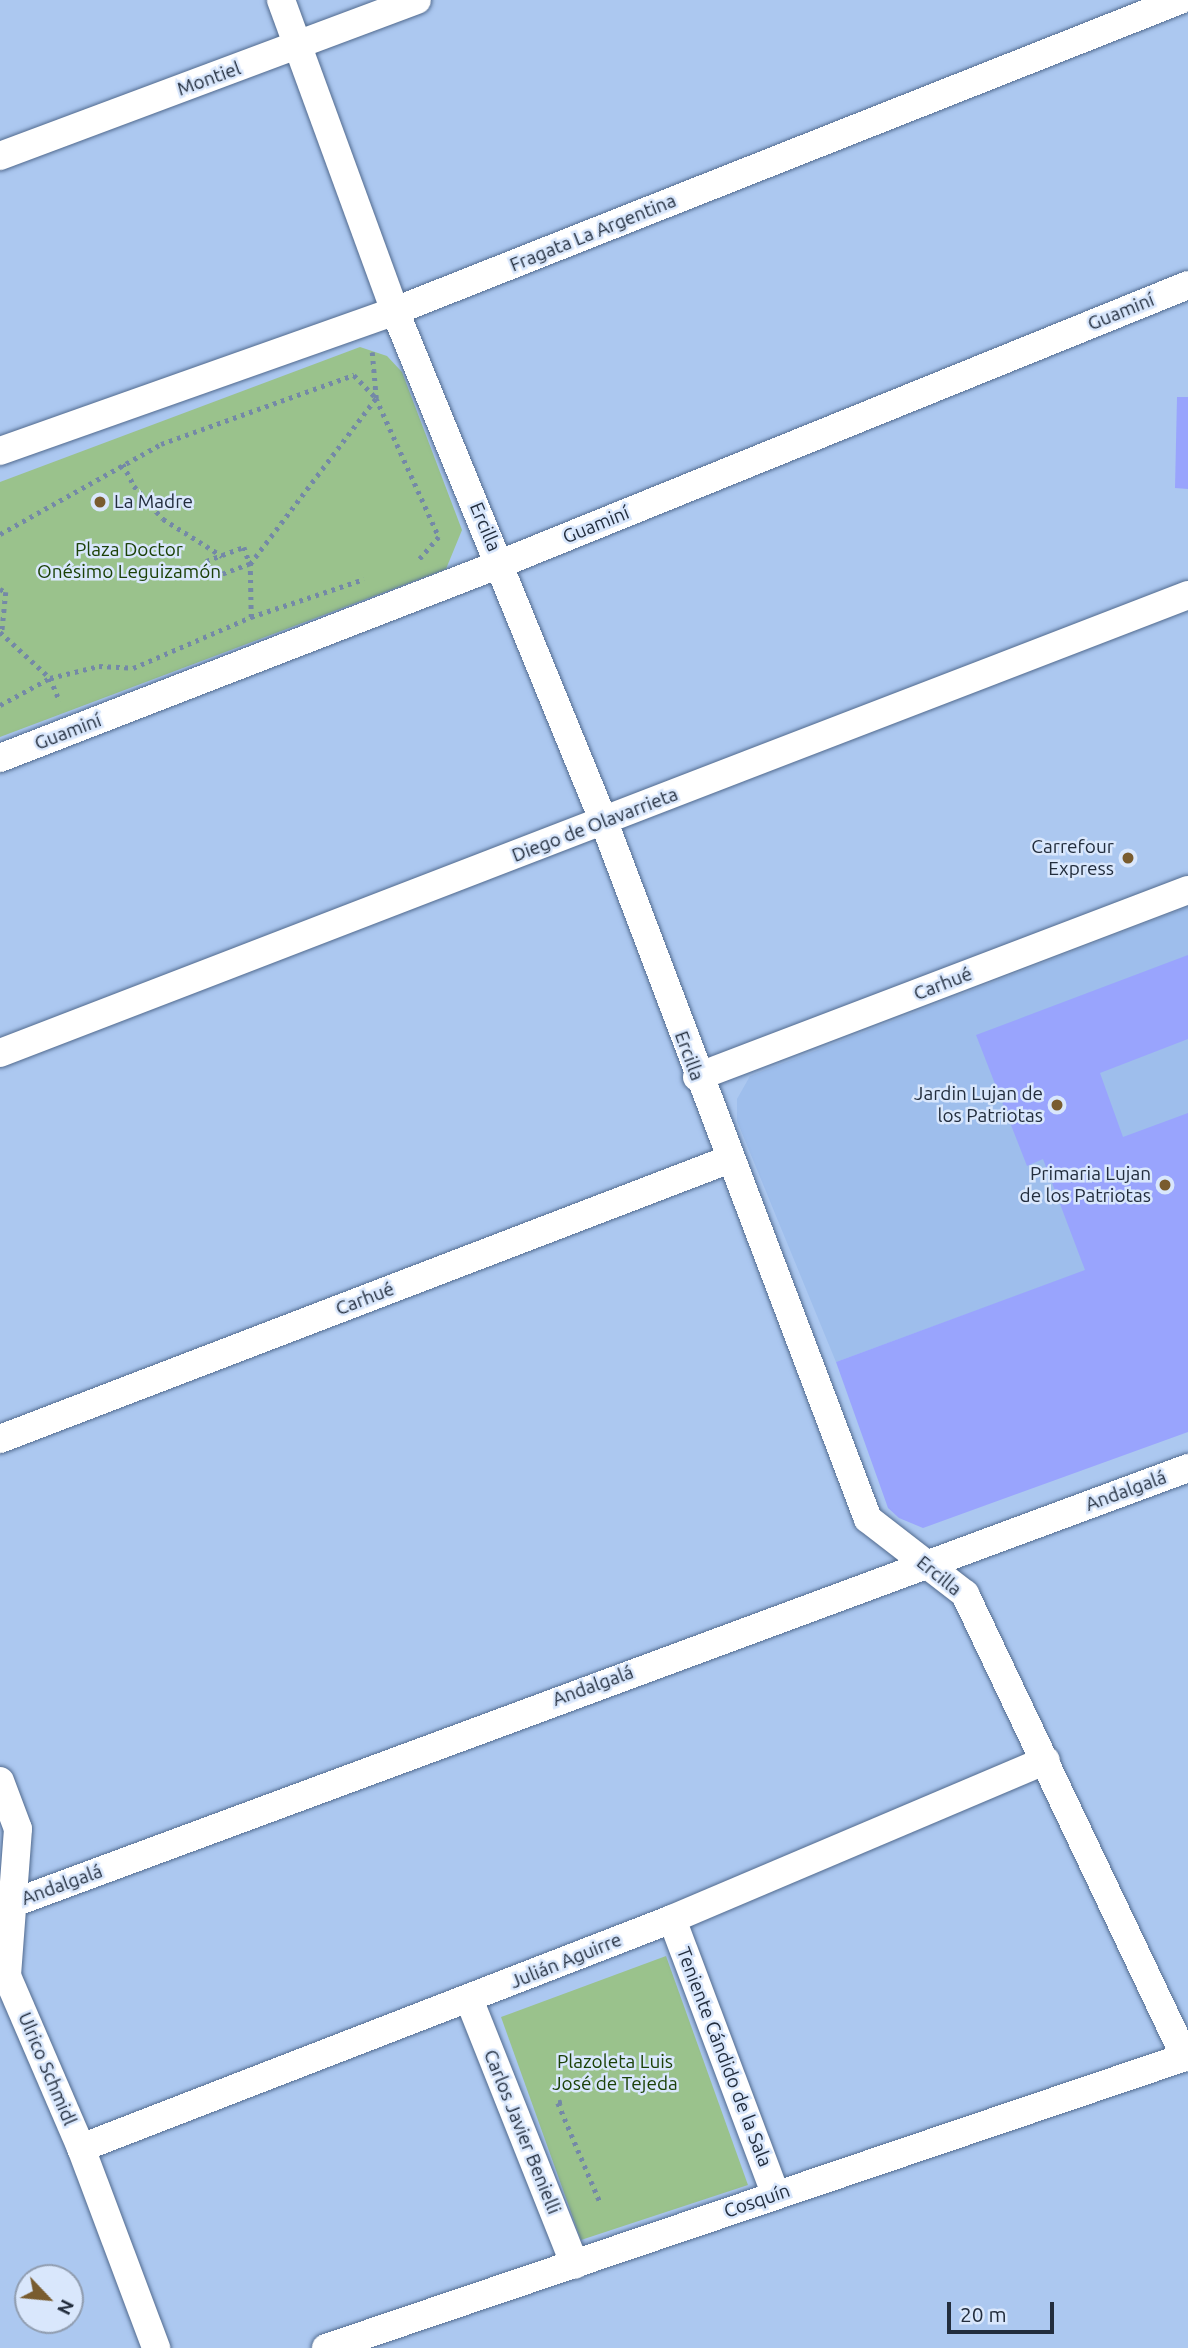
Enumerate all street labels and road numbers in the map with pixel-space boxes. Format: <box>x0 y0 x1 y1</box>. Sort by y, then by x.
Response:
street label: Montiel <box>174 57 244 101</box>
street label: Fragata La Argentina <box>507 189 679 277</box>
street label: Guaminí <box>1084 288 1158 336</box>
street label: Ercilla <box>465 499 505 555</box>
street label: Guaminí <box>559 501 633 549</box>
street label: Guaminí <box>31 709 105 755</box>
street label: Diego de Olavarrieta <box>509 783 681 867</box>
street label: Carhué <box>911 962 975 1006</box>
street label: Ercilla <box>670 1028 708 1084</box>
street label: Carhué <box>333 1277 397 1321</box>
street label: Andalgalá <box>1082 1466 1170 1516</box>
street label: Ercilla <box>912 1551 966 1601</box>
street label: Andalgalá <box>549 1661 637 1711</box>
street label: Andalgalá <box>18 1860 106 1910</box>
street label: Julián Aguirre <box>507 1928 625 1994</box>
street label: Teniente Cándido de la Sala <box>672 1944 776 2170</box>
street label: Ulrico Schmidl <box>13 2009 81 2129</box>
street label: Carlos Javier Benielli <box>479 2046 565 2218</box>
street label: Cosquín <box>721 2179 793 2223</box>

